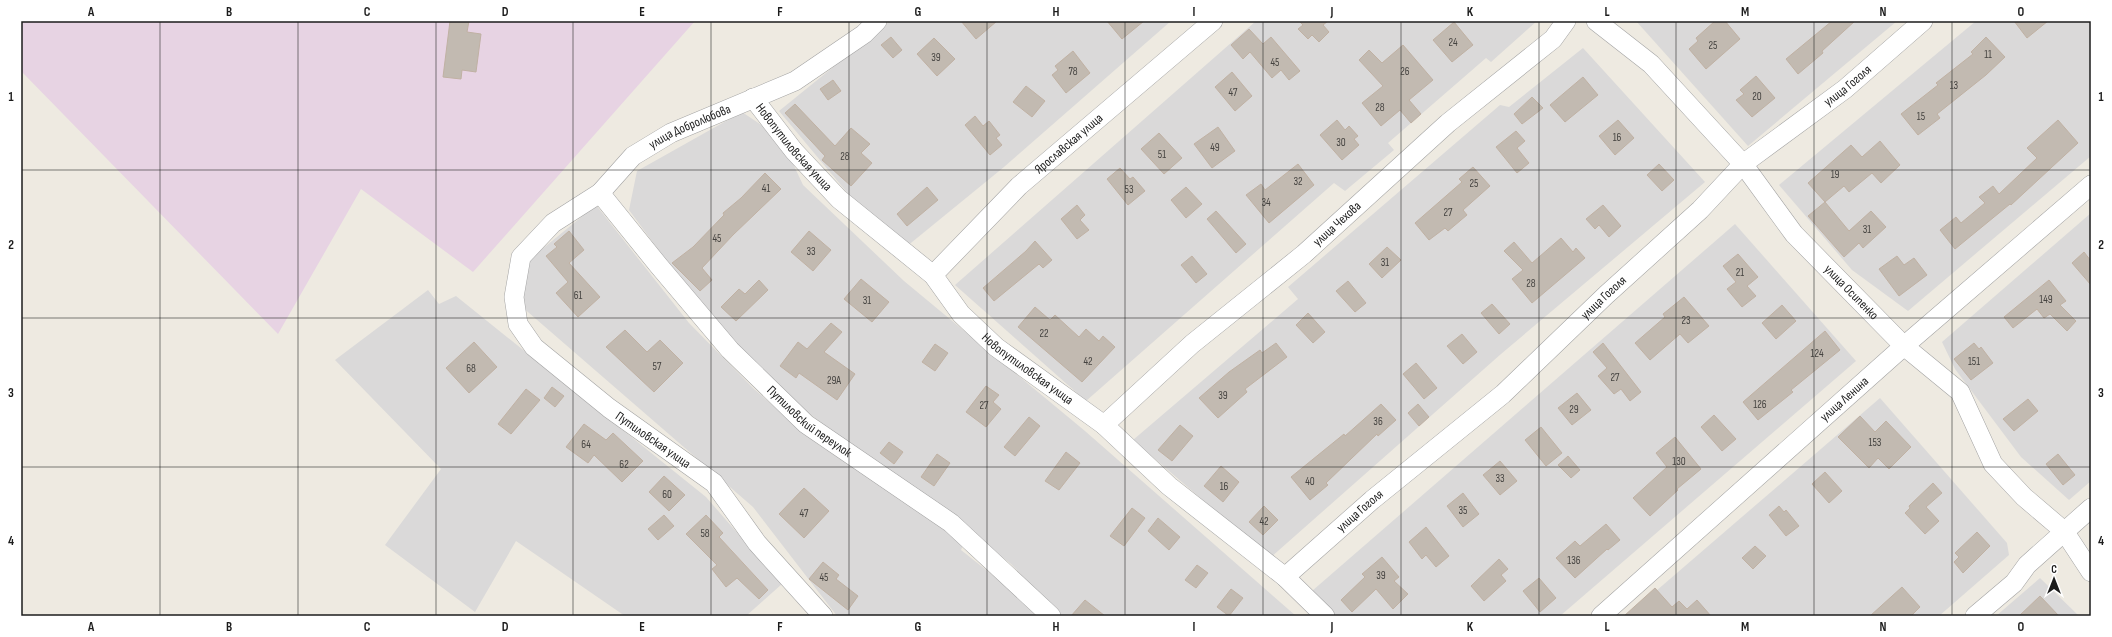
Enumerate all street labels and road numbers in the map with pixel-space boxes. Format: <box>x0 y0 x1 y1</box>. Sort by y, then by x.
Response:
street label: улица Гоголя <box>1821 62 1875 110</box>
street label: Новопутиловская улица <box>752 100 836 195</box>
street label: улица Добролюбова <box>646 101 733 153</box>
street label: Ярославская улица <box>1031 110 1106 177</box>
street label: улица Чехова <box>1310 198 1364 250</box>
street label: улица Осипенко <box>1821 261 1882 323</box>
street label: улица Гоголя <box>1577 272 1630 323</box>
street label: Новопутиловская улица <box>978 330 1076 408</box>
street label: улица Ленина <box>1817 373 1872 425</box>
street label: Путиловский переулок <box>763 382 855 461</box>
street label: Путиловская улица <box>612 408 694 472</box>
street label: улица Гоголя <box>1333 486 1386 535</box>

